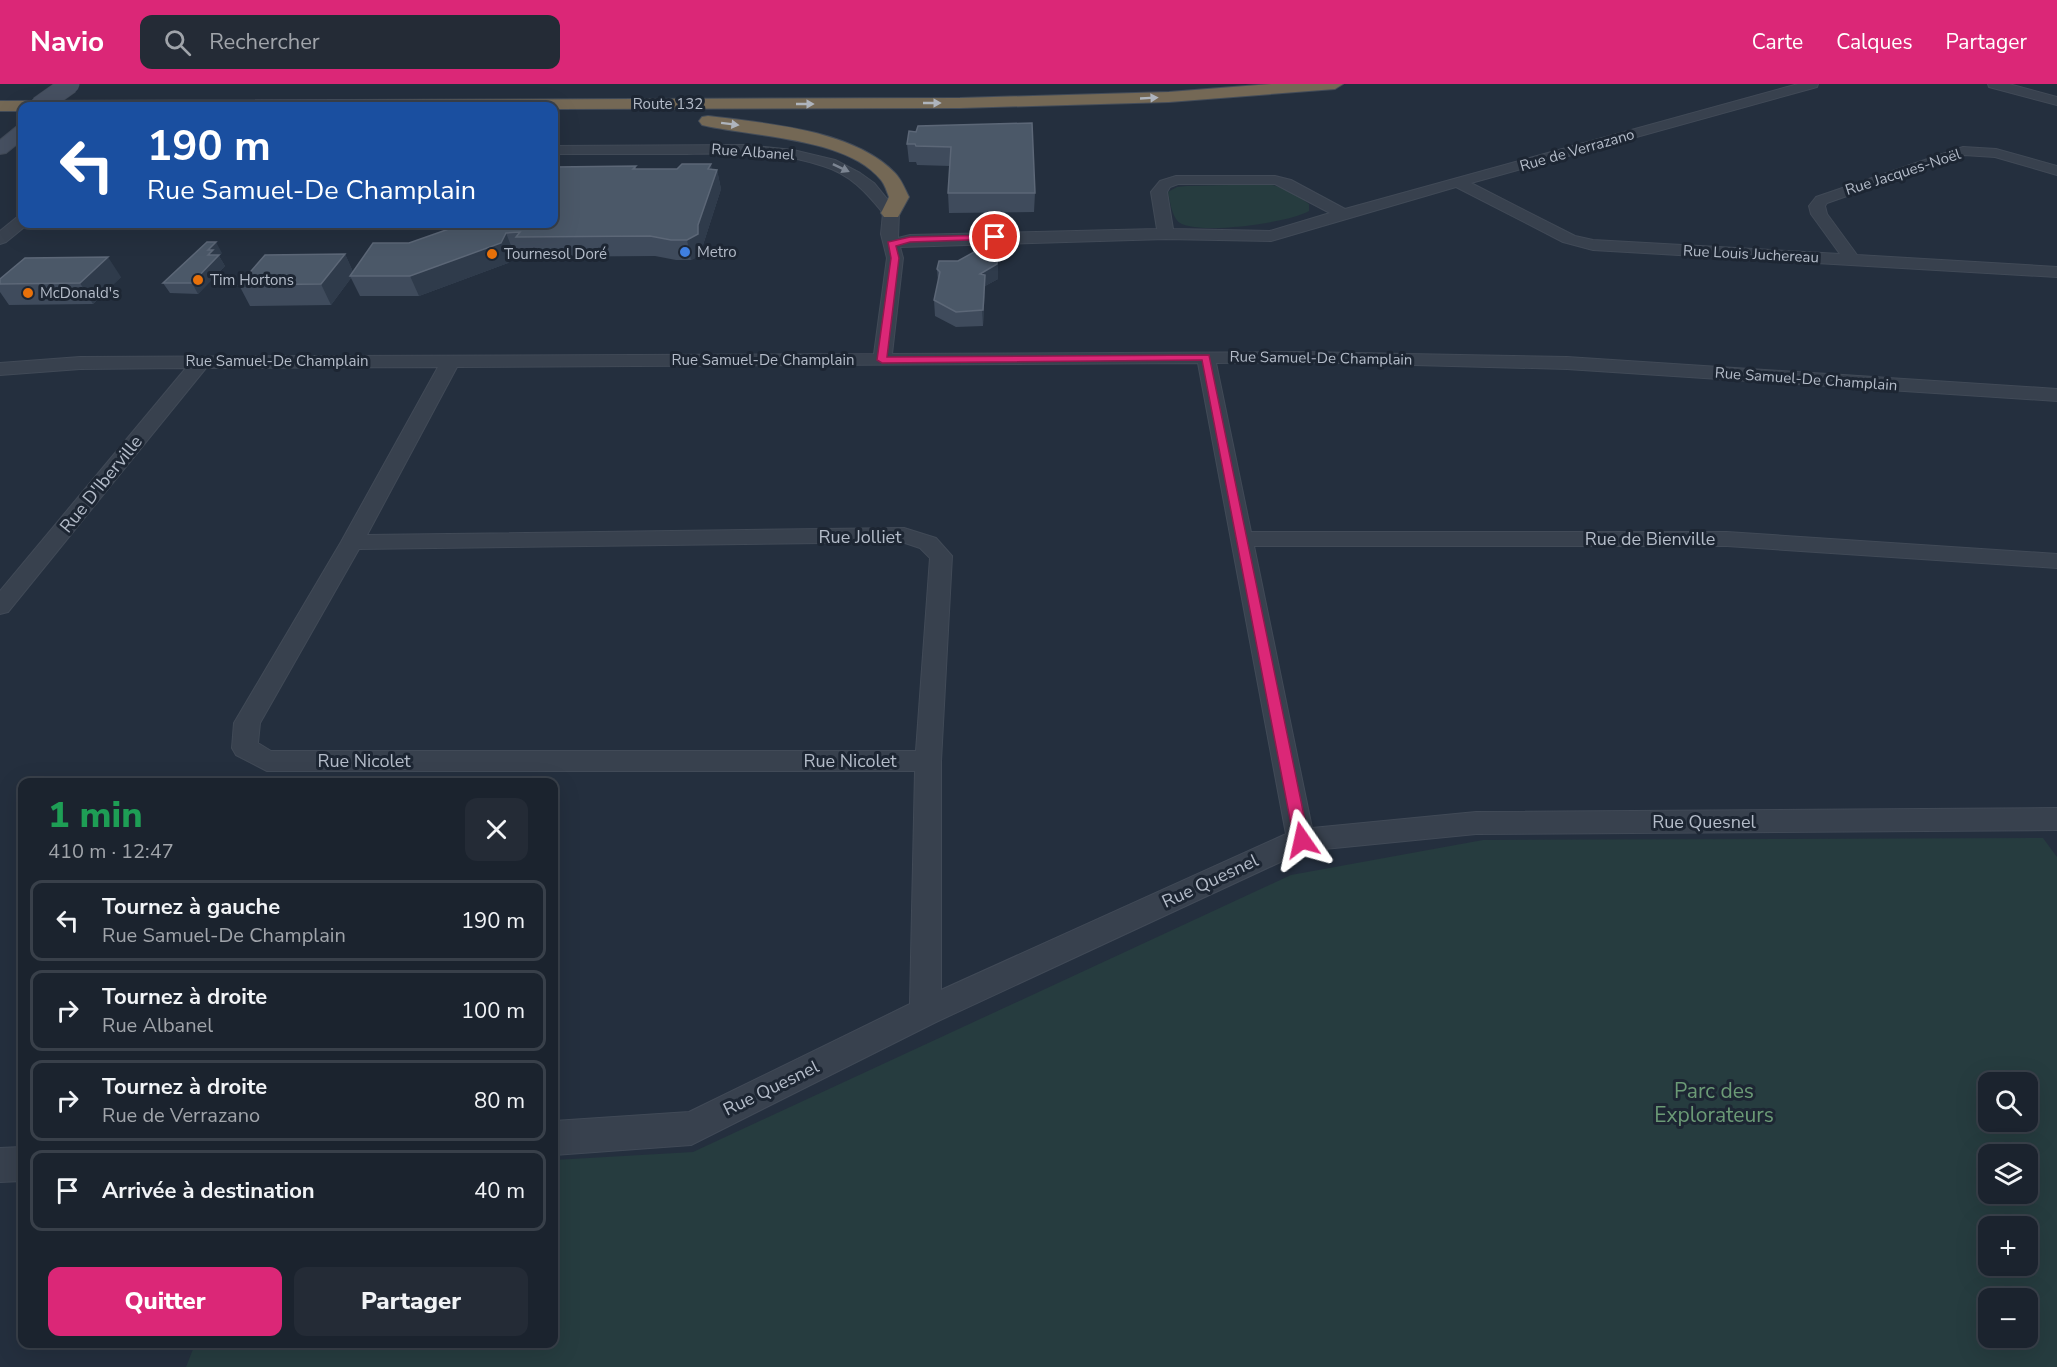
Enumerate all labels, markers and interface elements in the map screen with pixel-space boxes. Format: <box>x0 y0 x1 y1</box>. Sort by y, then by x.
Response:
search box <box>140 15 560 69</box>
text: Navio <box>30 23 104 61</box>
icon: search <box>161 26 194 59</box>
text: Rechercher <box>209 27 320 57</box>
text: Carte <box>1752 28 1803 56</box>
text: Calques <box>1836 28 1913 56</box>
text: Partager <box>1946 28 2027 56</box>
street label: Route 132 <box>633 94 703 114</box>
one-way arrow <box>1139 94 1158 103</box>
one-way arrow <box>922 98 941 108</box>
one-way arrow <box>796 99 815 109</box>
text: 190 m <box>147 118 271 175</box>
one-way arrow <box>721 119 740 129</box>
street label: Rue de Verrazano <box>1517 124 1637 176</box>
icon: left <box>48 126 126 204</box>
street label: Rue Albanel <box>711 139 796 165</box>
street label: Rue Jacques-Noël <box>1843 144 1964 200</box>
one-way arrow <box>833 164 850 173</box>
text: Rue Samuel-De Champlain <box>147 172 476 209</box>
pin <box>969 211 1020 262</box>
icon: arrive <box>978 220 1011 253</box>
street label: Rue Louis Juchereau <box>1683 240 1819 268</box>
place label: Metro <box>697 242 737 262</box>
place label: Tournesol Doré <box>504 244 607 264</box>
marker: Metro <box>678 245 692 259</box>
marker: Tournesol Doré <box>485 247 499 261</box>
place label: Tim Hortons <box>210 270 294 290</box>
marker: Tim Hortons <box>191 273 205 287</box>
place label: McDonald's <box>40 283 119 303</box>
marker: McDonald's <box>21 286 35 300</box>
street label: Rue Samuel-De Champlain <box>1229 346 1413 370</box>
street label: Rue Samuel-De Champlain <box>672 350 854 370</box>
street label: Rue Samuel-De Champlain <box>186 351 368 371</box>
street label: Rue Samuel-De Champlain <box>1714 363 1898 395</box>
street label: Rue D'Iberville <box>54 430 148 538</box>
street label: Rue Jolliet <box>819 525 902 549</box>
street label: Rue de Bienville <box>1585 527 1715 551</box>
street label: Rue Nicolet <box>317 749 411 773</box>
street label: Rue Nicolet <box>803 749 897 773</box>
text: 1 min <box>48 791 143 840</box>
button: close <box>465 798 528 861</box>
position arrow <box>1270 808 1334 872</box>
street label: Rue Quesnel <box>1652 810 1756 834</box>
text: 410 m · 12:47 <box>48 838 174 865</box>
street label: Rue Quesnel <box>1158 848 1263 914</box>
text: Tournez à gauche <box>102 892 280 922</box>
icon: left <box>51 904 84 937</box>
text: 190 m <box>461 906 525 936</box>
text: Rue Samuel-De Champlain <box>102 922 346 949</box>
text: Tournez à droite <box>102 982 267 1012</box>
icon: right <box>51 994 84 1027</box>
text: 100 m <box>461 996 525 1026</box>
text: Rue Albanel <box>102 1012 213 1039</box>
street label: Rue Quesnel <box>719 1054 823 1121</box>
text: Tournez à droite <box>102 1072 267 1102</box>
map controls <box>1978 1072 2038 1348</box>
button: search <box>1978 1072 2038 1132</box>
park label: Parc des Explorateurs <box>1654 1077 1774 1129</box>
icon: right <box>51 1084 84 1117</box>
text: 80 m <box>474 1086 525 1116</box>
text: Rue de Verrazano <box>102 1102 260 1129</box>
button: layers <box>1978 1144 2038 1204</box>
icon: arrive <box>51 1174 84 1207</box>
text: Arrivée à destination <box>102 1176 315 1206</box>
text: 40 m <box>474 1176 525 1206</box>
button: + <box>1978 1216 2038 1276</box>
button: Quitter <box>48 1267 282 1336</box>
button: Partager <box>294 1267 528 1336</box>
button: − <box>1978 1288 2038 1348</box>

